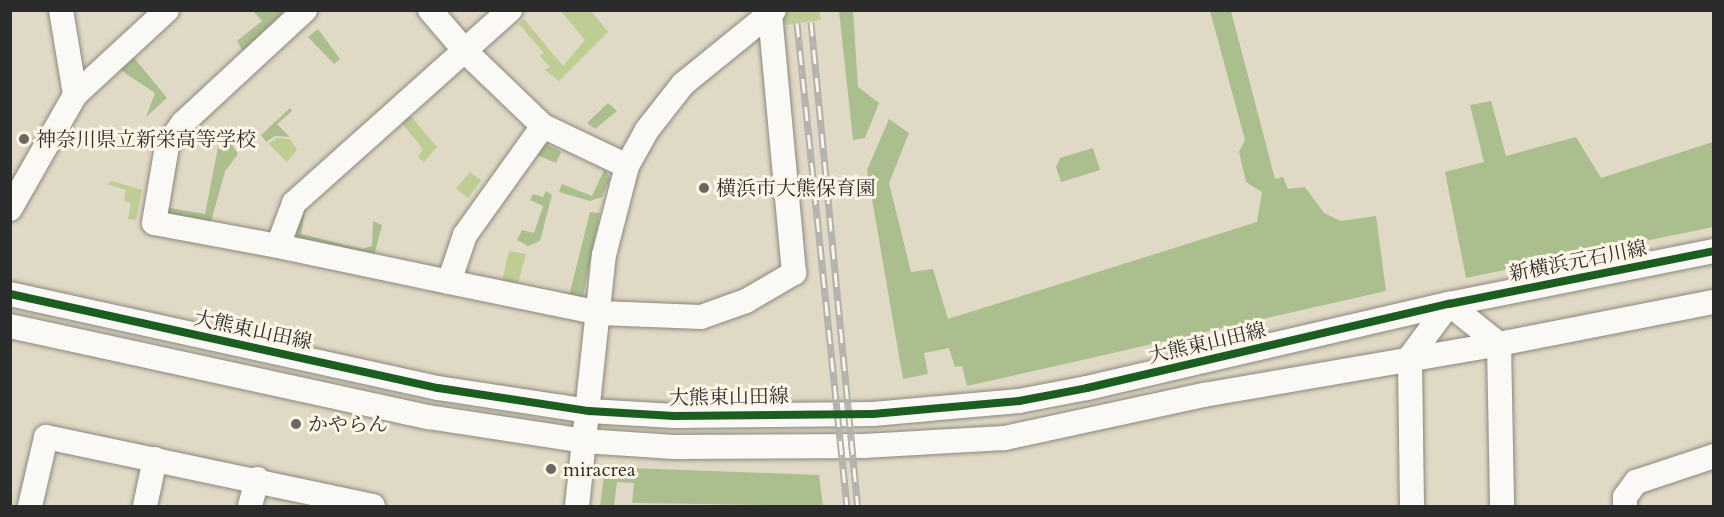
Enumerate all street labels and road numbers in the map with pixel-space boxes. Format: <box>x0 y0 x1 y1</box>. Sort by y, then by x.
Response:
street label: 新横浜元石川線 <box>1507 236 1649 286</box>
street label: 大熊東山田線 <box>192 306 314 354</box>
street label: 大熊東山田線 <box>1146 318 1268 368</box>
street label: 大熊東山田線 <box>669 384 789 410</box>

